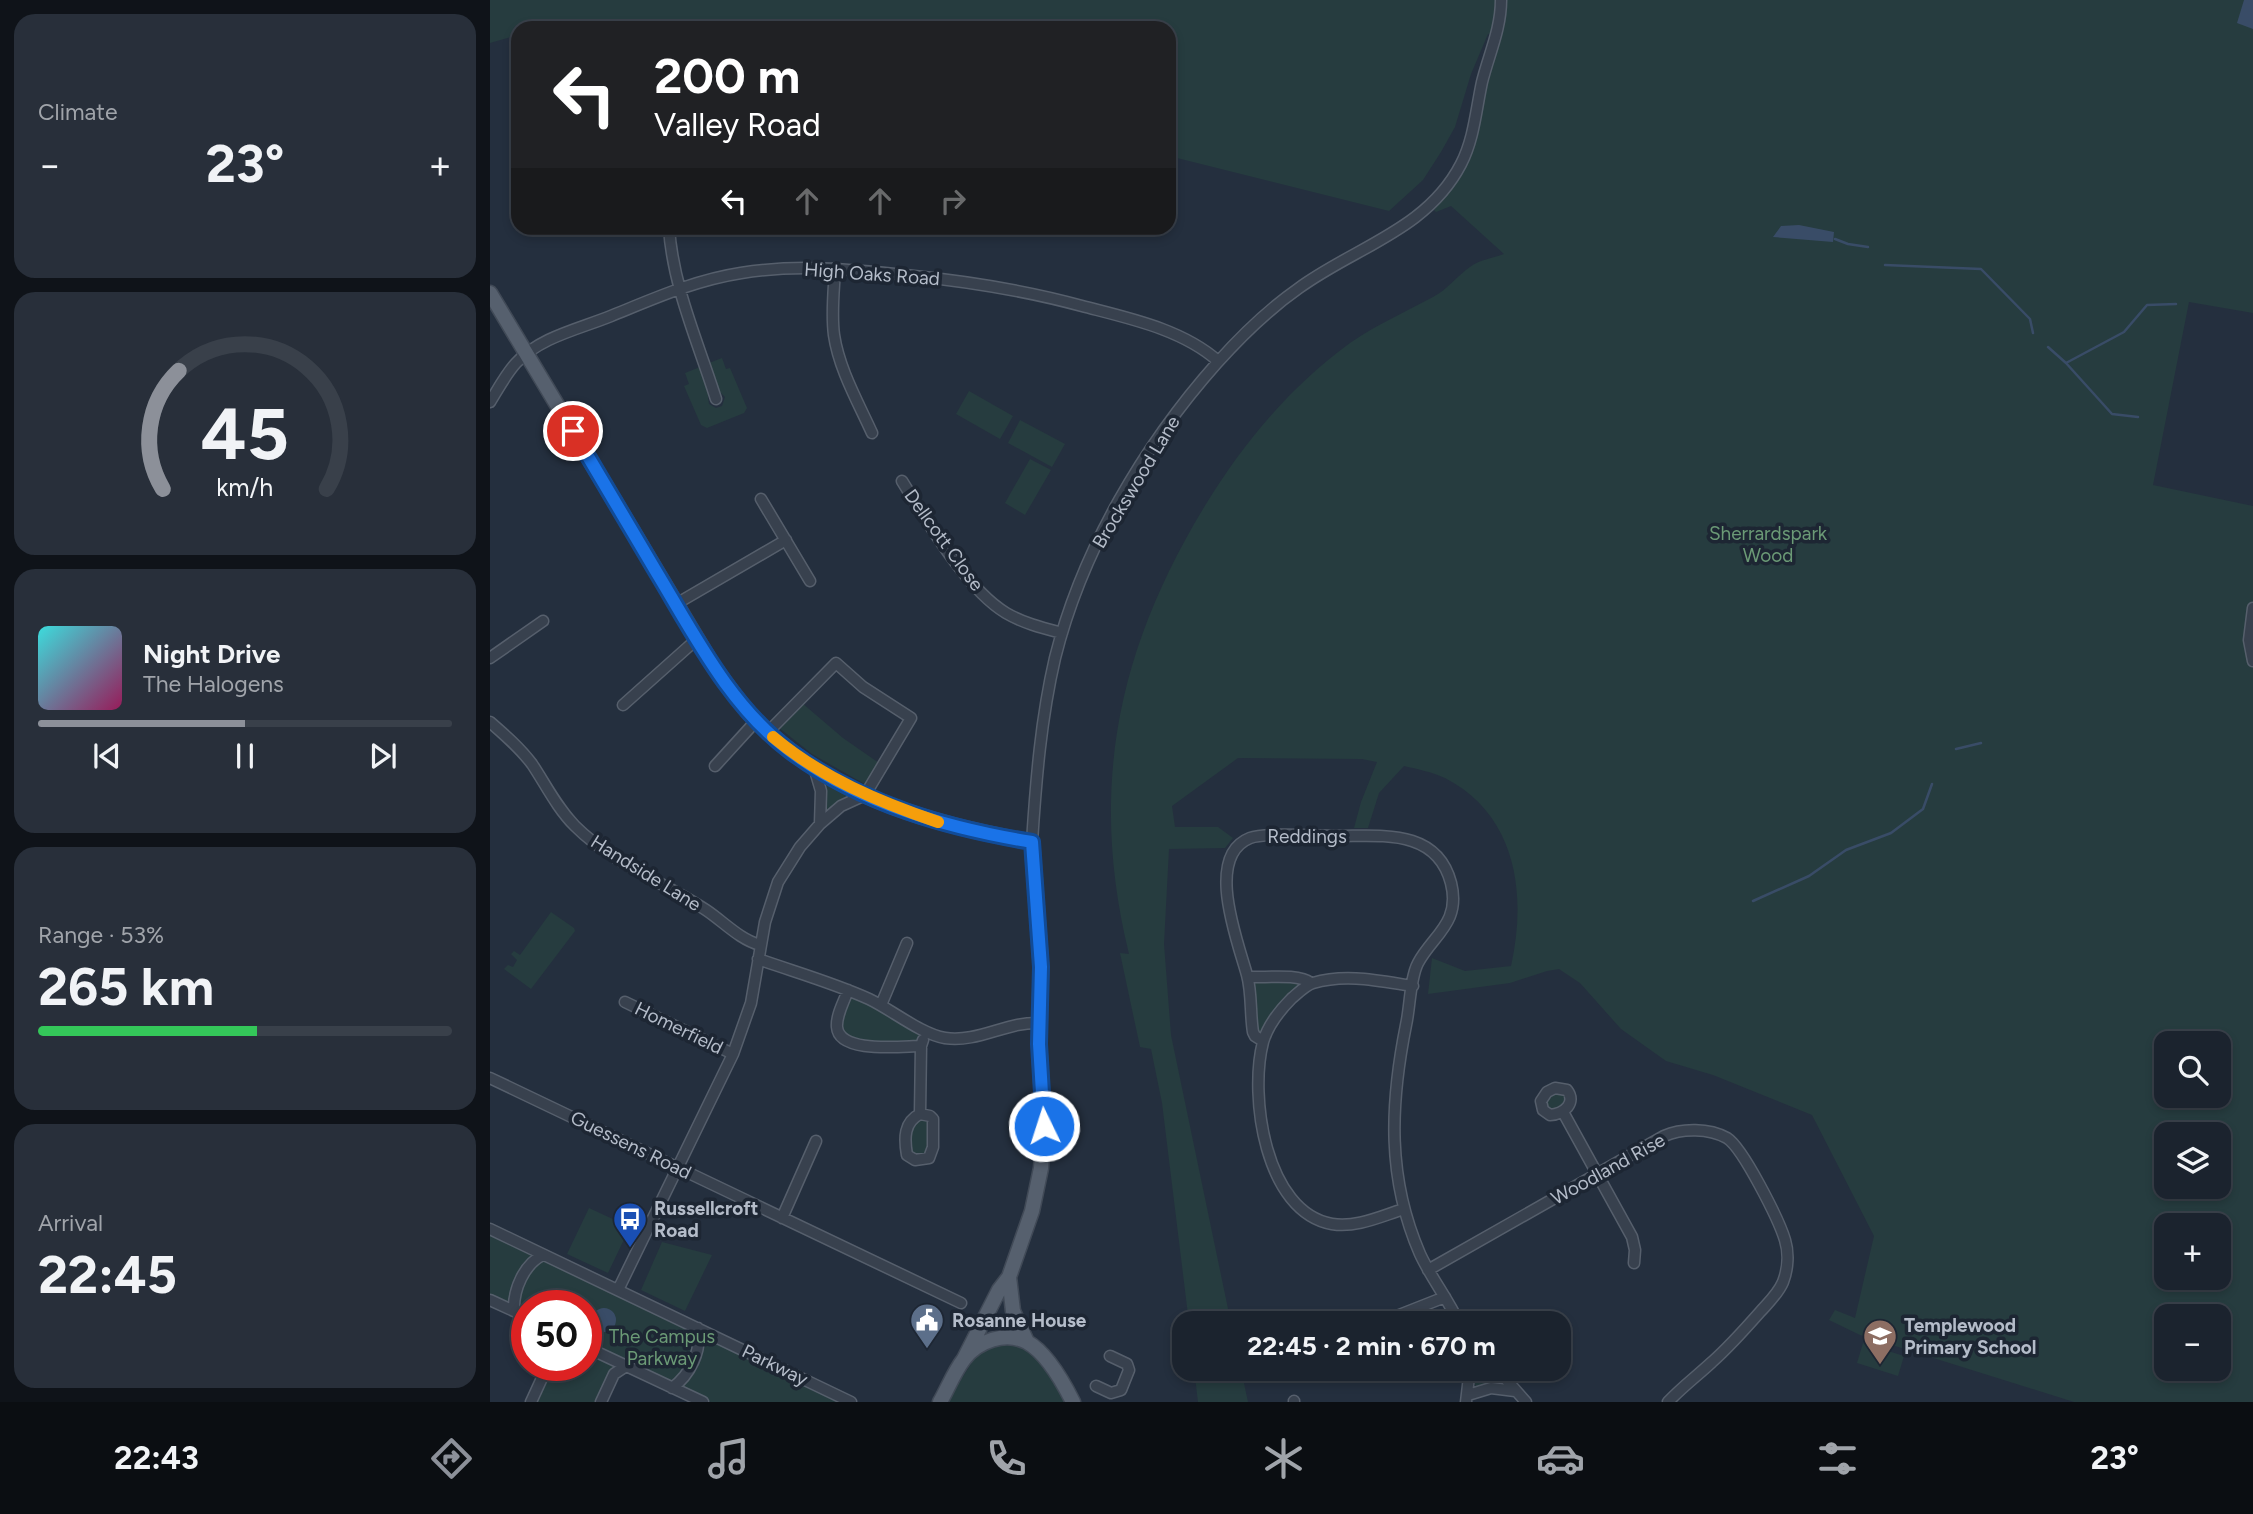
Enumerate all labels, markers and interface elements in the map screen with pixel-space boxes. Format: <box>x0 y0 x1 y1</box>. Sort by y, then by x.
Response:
text: 200 m <box>654 46 800 105</box>
icon: left <box>539 49 630 140</box>
text: Climate <box>38 98 117 126</box>
text: Valley Road <box>654 106 821 144</box>
text: 23° <box>206 133 284 195</box>
text: − <box>38 142 62 188</box>
text: + <box>428 142 452 188</box>
icon: left <box>715 182 753 220</box>
icon: ahead <box>788 182 826 220</box>
icon: ahead <box>861 182 899 220</box>
icon: right <box>934 182 972 220</box>
street label: High Oaks Road <box>803 258 941 290</box>
text: 45 <box>201 391 289 478</box>
pin <box>543 401 603 461</box>
icon: arrive <box>554 412 592 450</box>
street label: Brockswood Lane <box>1087 412 1185 552</box>
text: km/h <box>216 472 274 502</box>
street label: Dellcott Close <box>899 485 989 595</box>
park label: Sherrardspark Wood <box>1709 522 1828 567</box>
text: Night Drive <box>143 638 280 670</box>
text: The Halogens <box>143 670 284 698</box>
icon: previous <box>88 737 126 775</box>
icon: pause <box>226 737 264 775</box>
icon: next <box>364 737 402 775</box>
street label: Reddings <box>1267 825 1347 848</box>
street label: Handside Lane <box>587 830 705 916</box>
text: Range · 53% <box>38 921 164 949</box>
text: 265 km <box>38 956 214 1018</box>
street label: Homerfield <box>631 997 727 1059</box>
map controls <box>2154 1031 2231 1381</box>
button: search <box>2154 1031 2231 1108</box>
position arrow <box>1007 1089 1081 1163</box>
street label: Guessens Road <box>567 1106 695 1184</box>
button: layers <box>2154 1122 2231 1199</box>
street label: Woodland Rise <box>1547 1128 1669 1210</box>
place label: Russellcroft Road <box>654 1197 759 1242</box>
bus stop icon: Russellcroft Road <box>611 1200 649 1249</box>
text: Arrival <box>38 1209 103 1237</box>
button: + <box>2154 1213 2231 1290</box>
text: 22:45 <box>38 1244 177 1306</box>
speed limit sign: 50 <box>511 1290 602 1381</box>
public building icon: Rosanne House <box>908 1301 946 1350</box>
button: − <box>2154 1304 2231 1381</box>
place label: Rosanne House <box>952 1309 1087 1332</box>
place label: Templewood Primary School <box>1904 1314 2036 1359</box>
school or university icon: Templewood Primary School <box>1861 1317 1899 1366</box>
park label: The Campus Parkway <box>609 1325 715 1370</box>
text: 22:45 · 2 min · 670 m <box>1247 1330 1496 1362</box>
street label: Parkway <box>738 1339 812 1391</box>
icon: directions <box>427 1434 476 1483</box>
icon: music <box>704 1434 753 1483</box>
icon: phone <box>982 1434 1031 1483</box>
icon: climate <box>1259 1434 1308 1483</box>
icon: car <box>1536 1434 1585 1483</box>
icon: filters <box>1813 1434 1862 1483</box>
text: 22:43 <box>114 1439 199 1477</box>
text: 23° <box>2090 1439 2139 1477</box>

